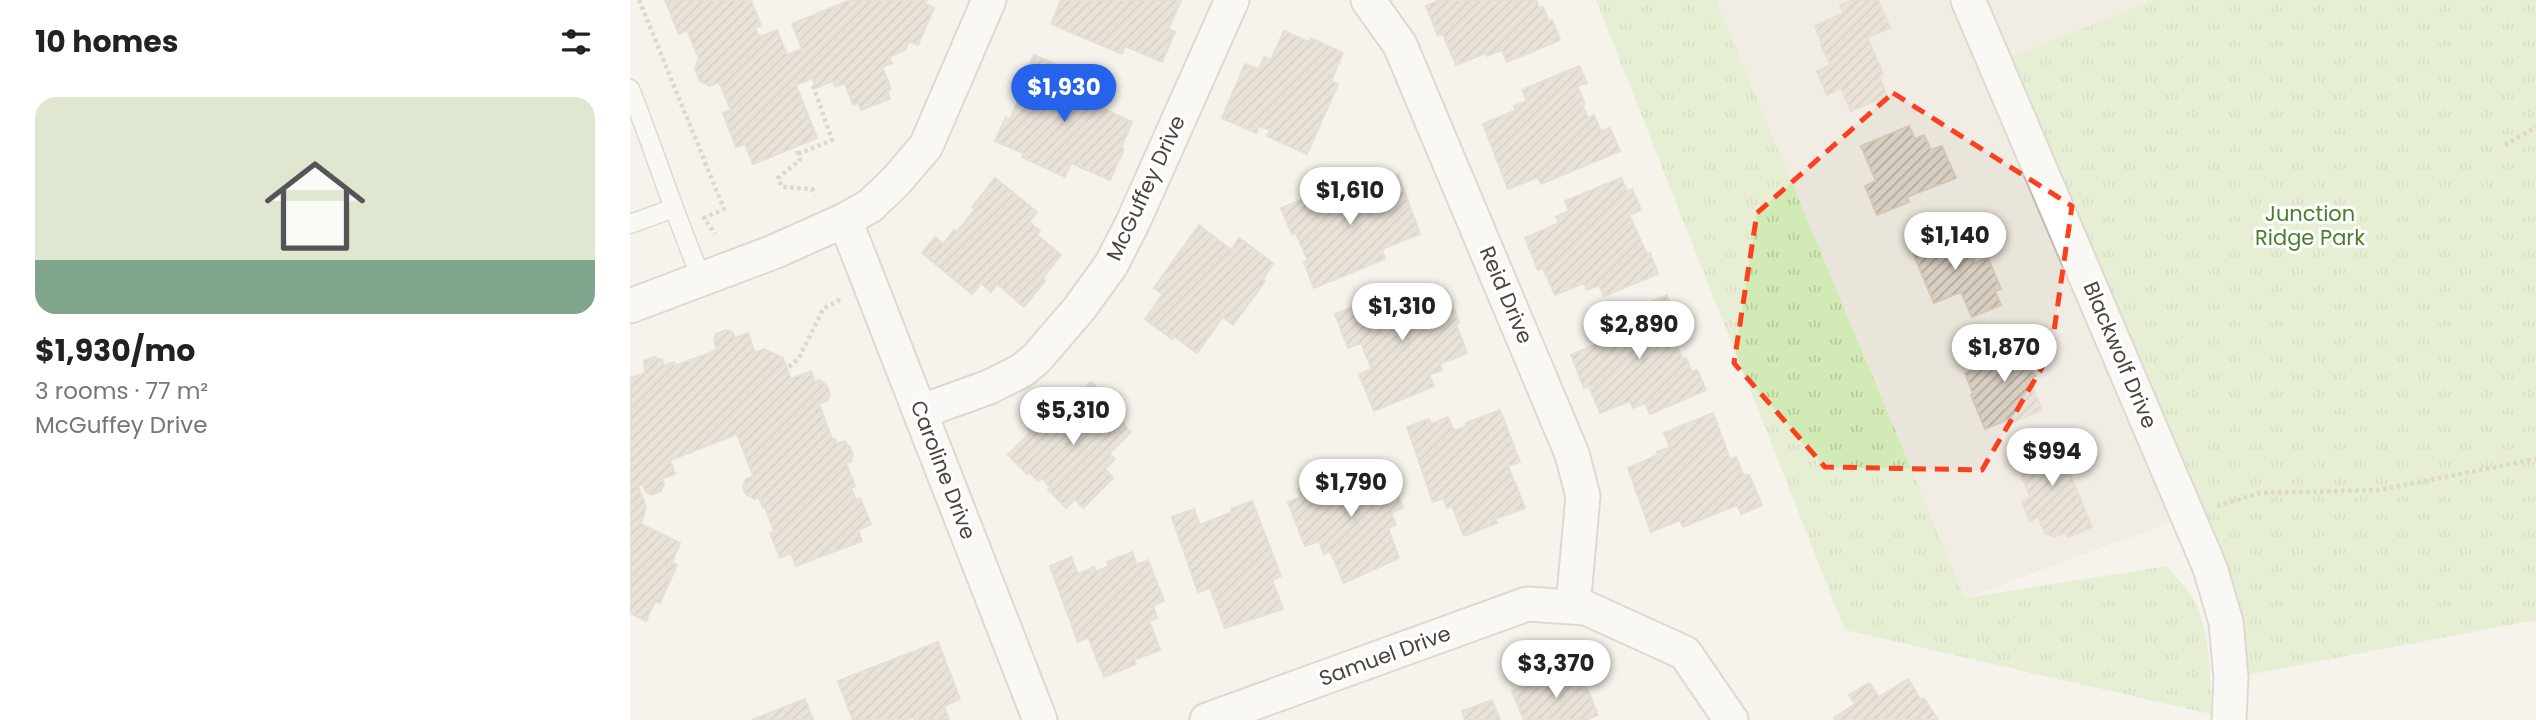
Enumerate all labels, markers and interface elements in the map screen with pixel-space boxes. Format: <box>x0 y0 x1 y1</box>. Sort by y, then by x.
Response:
text: 10 homes <box>35 20 179 63</box>
icon: filters <box>557 23 595 61</box>
pin: $1,930 <box>1007 64 1121 124</box>
text: $1,930 <box>1027 71 1101 103</box>
street label: McGuffey Drive <box>1099 110 1192 265</box>
icon: home <box>252 143 378 269</box>
pin: $1,610 <box>1293 168 1407 227</box>
text: $1,610 <box>1316 174 1384 206</box>
park label: Junction Ridge Park <box>2255 199 2365 252</box>
pin: $1,140 <box>1898 212 2012 272</box>
text: $1,140 <box>1920 219 1990 251</box>
street label: Reid Drive <box>1473 242 1540 348</box>
street label: Blackwolf Drive <box>2076 277 2164 433</box>
pin: $1,310 <box>1345 284 1459 343</box>
text: $1,310 <box>1368 290 1436 322</box>
pin: $2,890 <box>1582 302 1696 361</box>
text: $2,890 <box>1600 308 1678 340</box>
pin: $1,870 <box>1947 324 2061 384</box>
text: $1,930/mo <box>35 329 195 372</box>
text: $1,870 <box>1968 331 2040 363</box>
text: 3 rooms · 77 m² <box>35 375 208 407</box>
pin: $5,310 <box>1016 388 1130 447</box>
text: $5,310 <box>1036 394 1110 426</box>
street label: Caroline Drive <box>904 396 983 544</box>
text: McGuffey Drive <box>35 409 208 441</box>
pin: $994 <box>2011 428 2093 488</box>
text: $994 <box>2023 435 2082 467</box>
pin: $1,790 <box>1294 460 1408 519</box>
text: $1,790 <box>1315 466 1387 498</box>
street label: Samuel Drive <box>1315 618 1455 693</box>
pin: $3,370 <box>1499 640 1613 700</box>
text: $3,370 <box>1518 647 1594 679</box>

